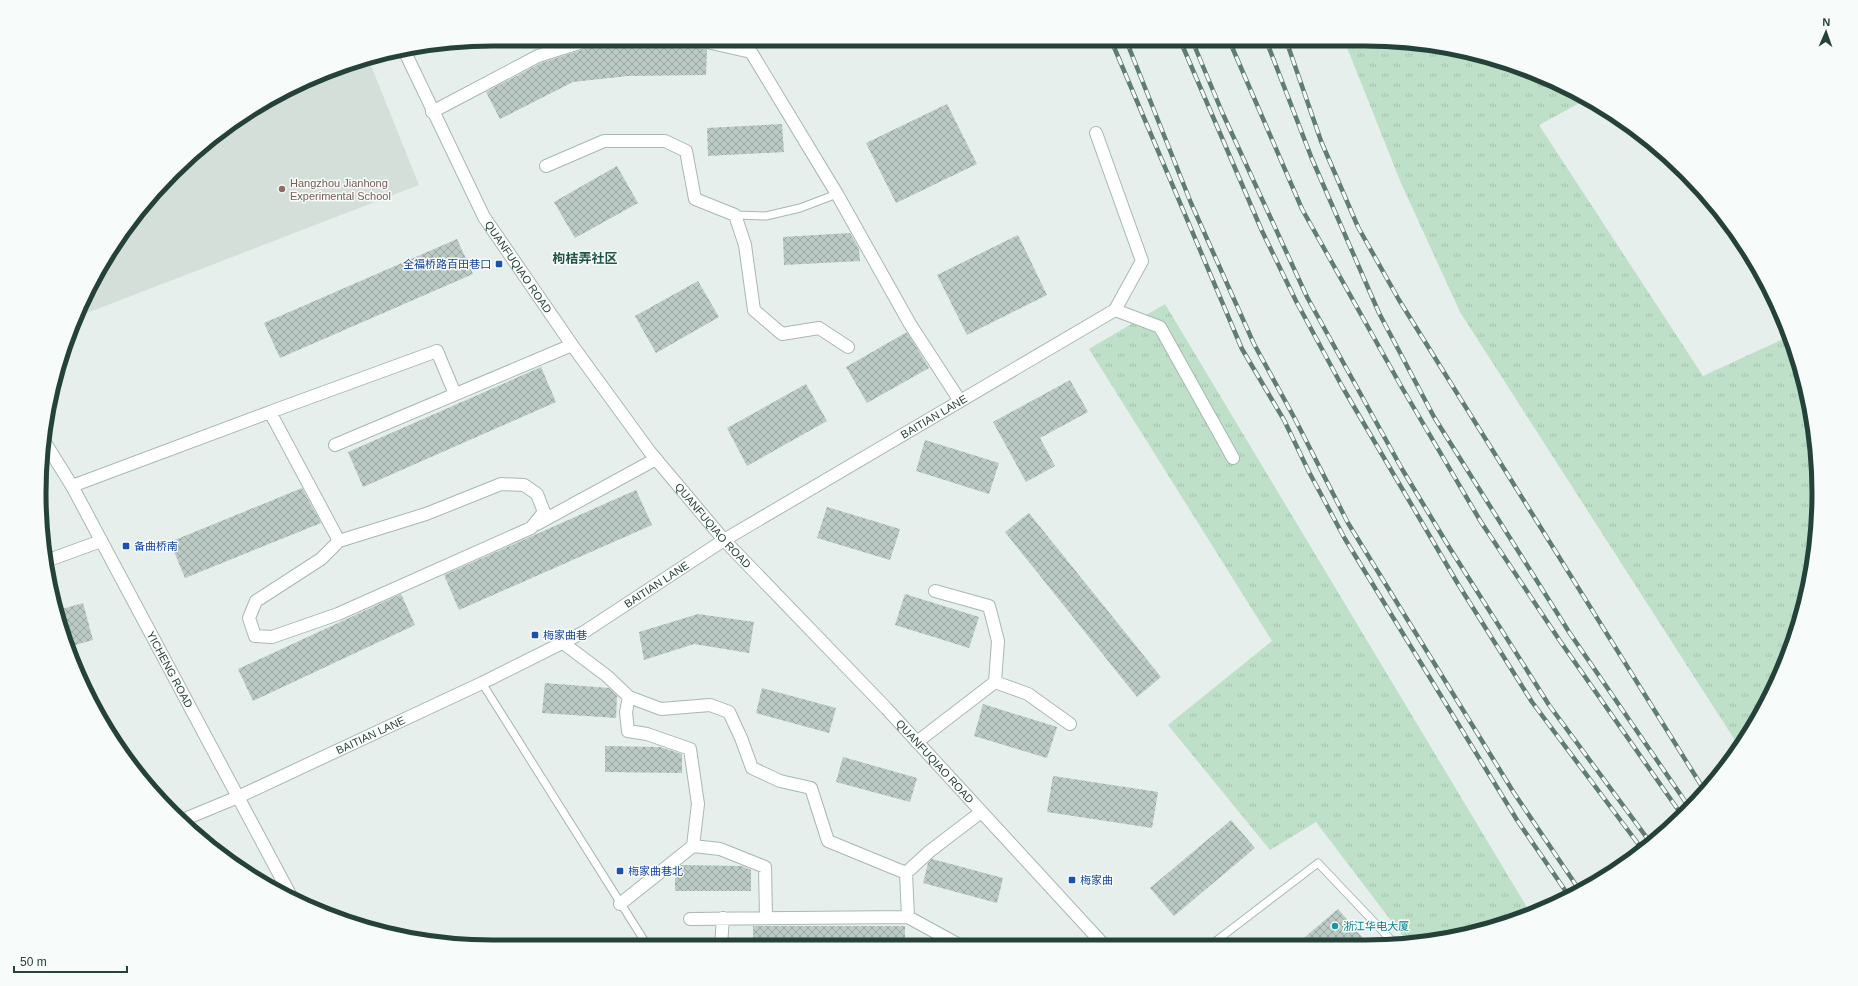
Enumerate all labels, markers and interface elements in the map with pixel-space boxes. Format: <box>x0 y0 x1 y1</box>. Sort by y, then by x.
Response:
north arrow <box>1806 12 1846 52</box>
text: N <box>1822 16 1831 28</box>
place label: Hangzhou Jianhong Experimental School <box>290 177 391 202</box>
marker: Hangzhou Jianhong Experimental School <box>277 184 287 194</box>
street label: QUANFUQIAO ROAD <box>483 219 554 315</box>
district label: 枸桔弄社区 <box>552 251 618 266</box>
place label: 全福桥路百田巷口 <box>403 258 491 270</box>
marker: 全福桥路百田巷口 <box>494 259 504 269</box>
street label: BAITIAN LANE <box>899 393 969 441</box>
street label: QUANFUQIAO ROAD <box>673 481 754 570</box>
place label: 备曲桥南 <box>134 540 178 552</box>
marker: 备曲桥南 <box>121 541 131 551</box>
street label: BAITIAN LANE <box>622 559 691 610</box>
street label: YICHENG ROAD <box>145 629 195 710</box>
place label: 梅家曲巷 <box>543 629 587 641</box>
marker: 梅家曲巷 <box>530 630 540 640</box>
street label: BAITIAN LANE <box>334 714 407 756</box>
street label: QUANFUQIAO ROAD <box>894 717 976 806</box>
place label: 梅家曲巷北 <box>628 865 683 877</box>
marker: 梅家曲巷北 <box>615 866 625 876</box>
place label: 梅家曲 <box>1080 874 1113 886</box>
marker: 梅家曲 <box>1067 875 1077 885</box>
place label: 浙江华电大厦 <box>1343 920 1409 932</box>
marker: 浙江华电大厦 <box>1330 921 1340 931</box>
scale bar <box>14 948 127 974</box>
text: 50 m <box>20 955 47 969</box>

